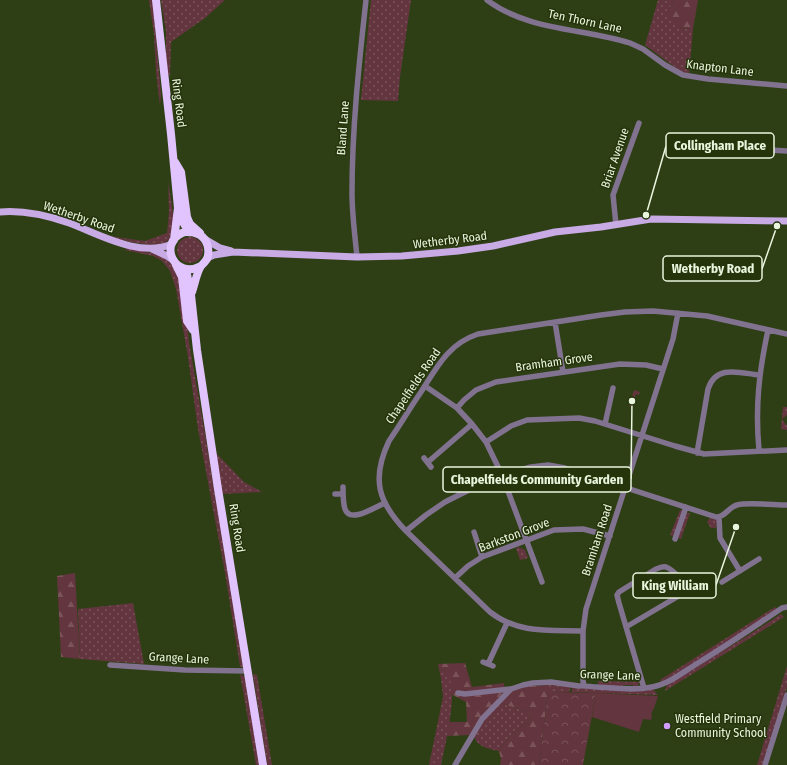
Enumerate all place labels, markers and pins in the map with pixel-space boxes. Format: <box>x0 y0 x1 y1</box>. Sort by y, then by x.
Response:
callout: Collingham Place <box>666 133 774 158</box>
callout: Wetherby Road <box>663 256 762 281</box>
callout: Chapelfields Community Garden <box>443 467 631 492</box>
callout: King William <box>633 573 716 598</box>
place label: Westfield Primary Community School <box>675 712 767 740</box>
marker: Westfield Primary Community School <box>662 721 672 731</box>

